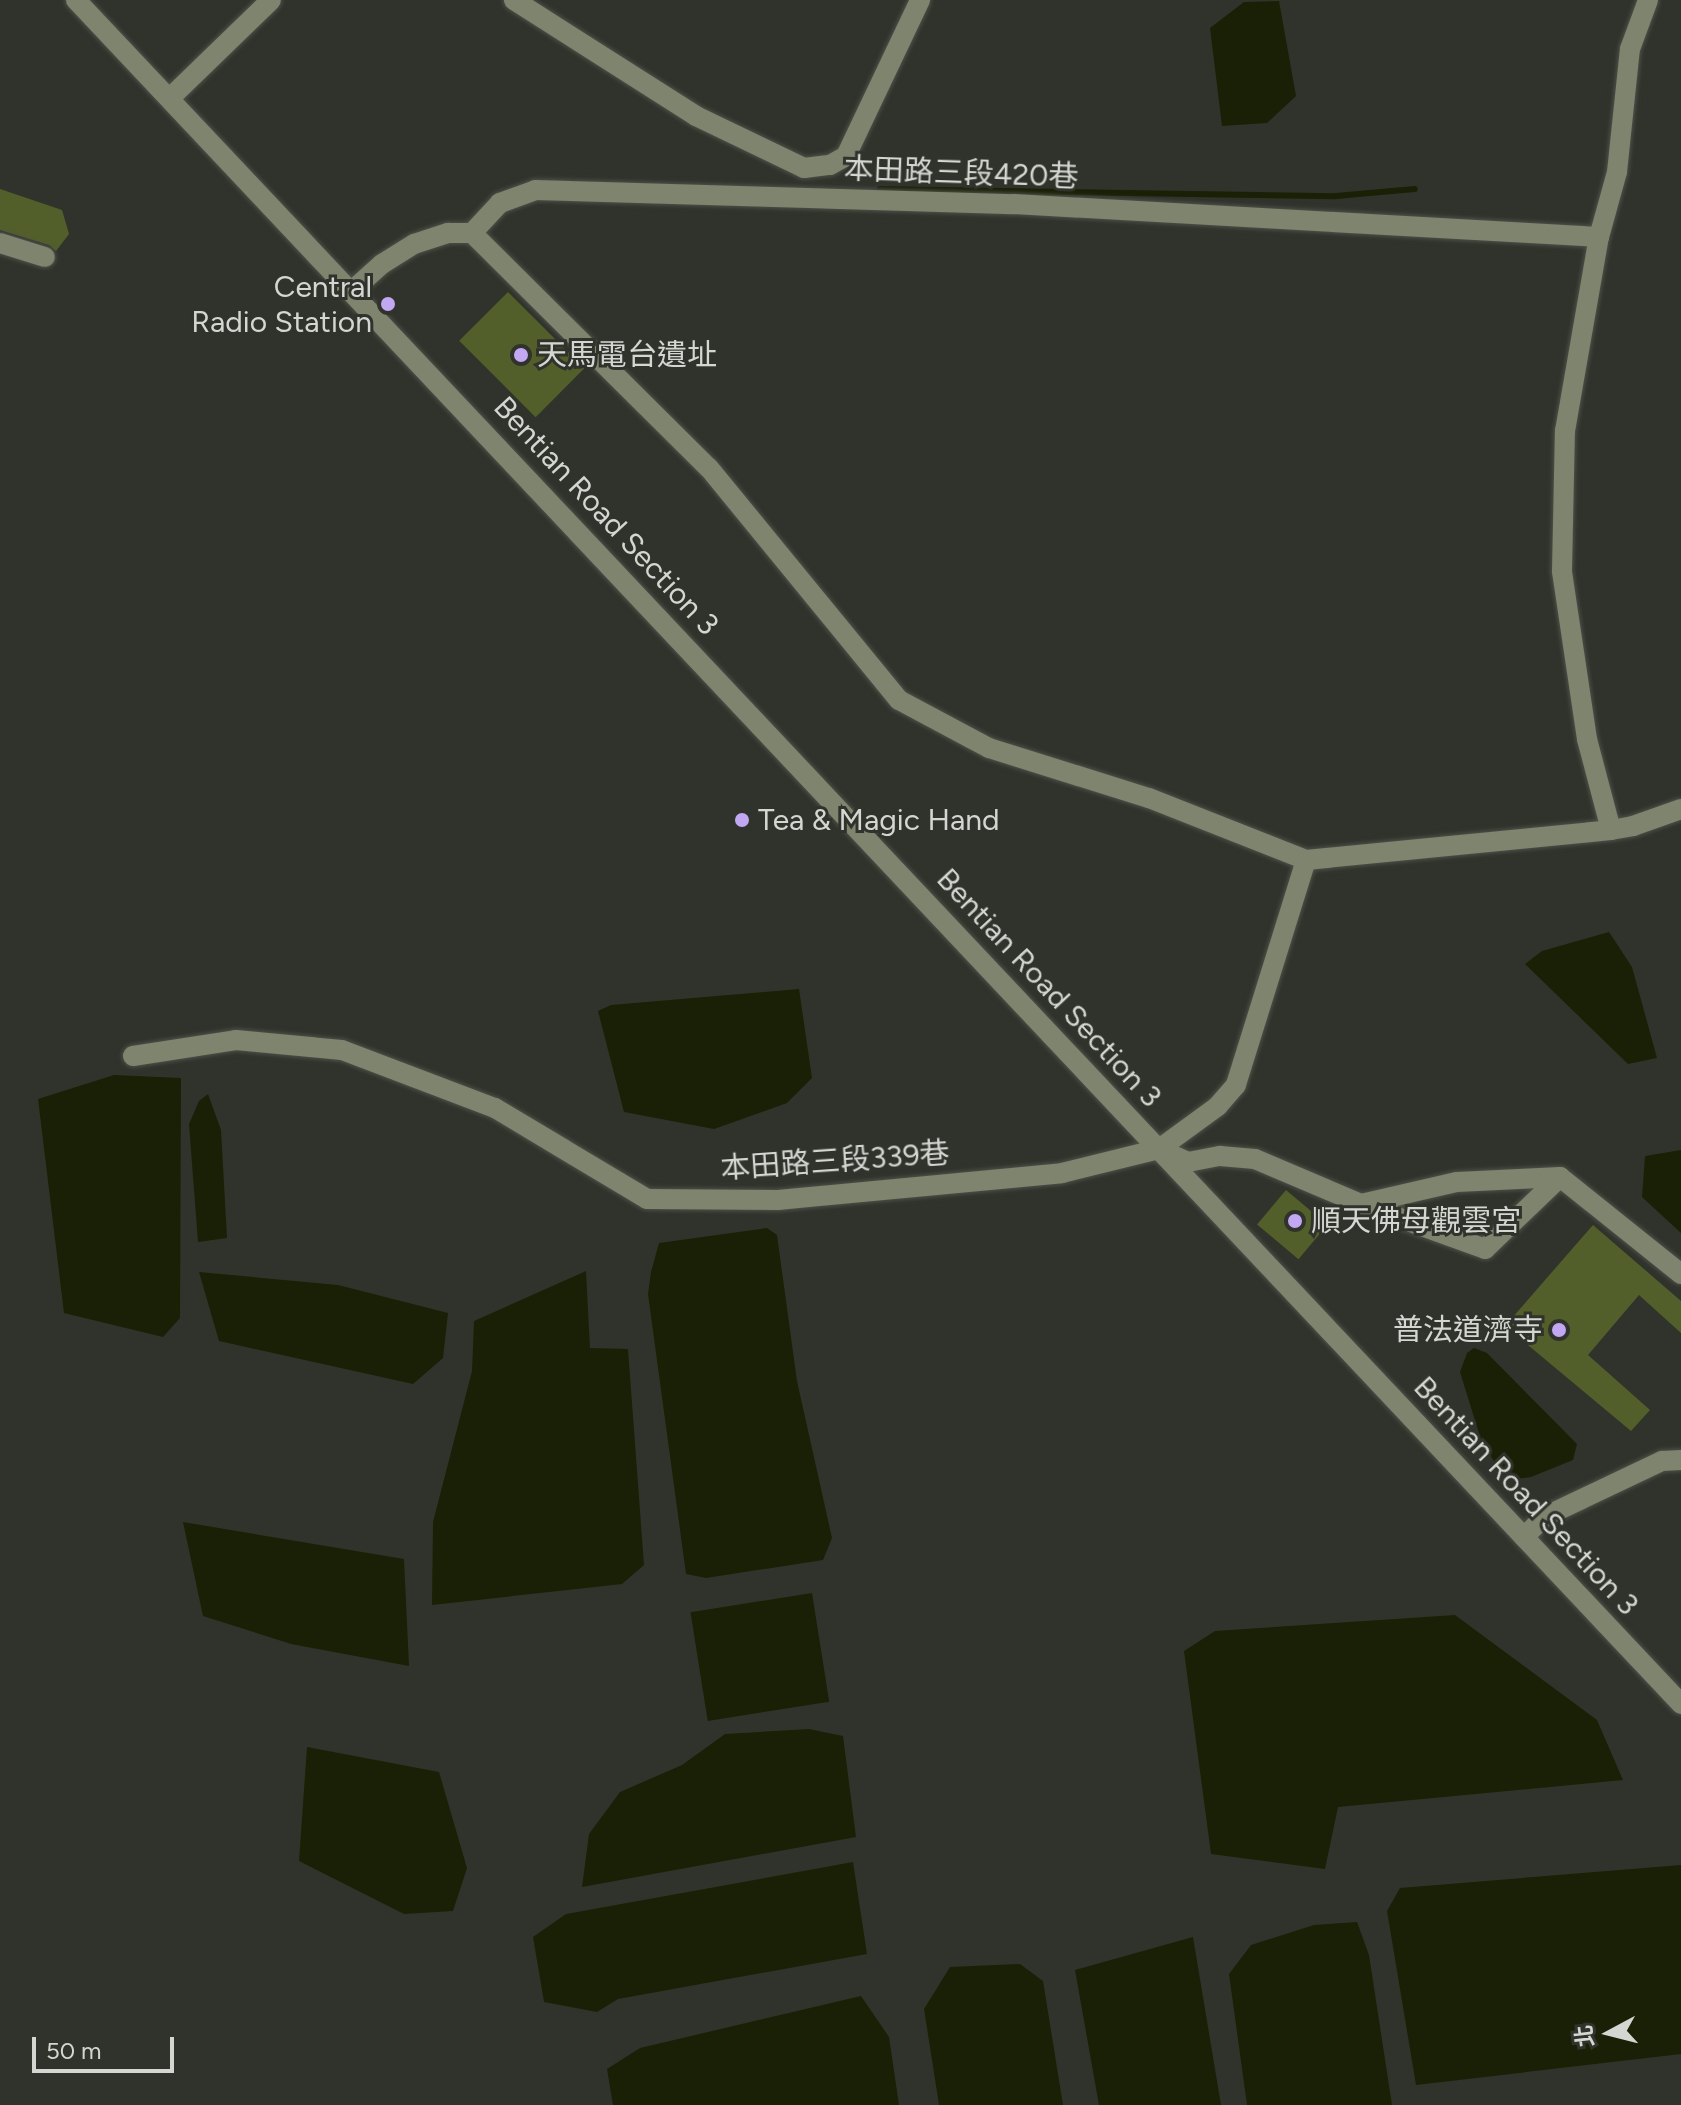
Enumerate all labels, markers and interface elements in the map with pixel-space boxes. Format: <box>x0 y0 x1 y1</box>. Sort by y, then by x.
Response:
street label: 本田路三段420巷 <box>843 151 1079 195</box>
place label: Central Radio Station <box>191 269 372 340</box>
marker: Central Radio Station <box>379 295 397 313</box>
place label: 天馬電台遺址 <box>537 337 717 373</box>
marker: 天馬電台遺址 <box>512 346 530 364</box>
street label: Bentian Road Section 3 <box>486 389 726 643</box>
place label: Tea & Magic Hand <box>758 802 1000 838</box>
marker: Tea & Magic Hand <box>733 811 751 829</box>
street label: Bentian Road Section 3 <box>929 861 1169 1115</box>
street label: 本田路三段339巷 <box>719 1135 951 1187</box>
place label: 順天佛母觀雲宮 <box>1311 1203 1521 1239</box>
marker: 順天佛母觀雲宮 <box>1286 1212 1304 1230</box>
place label: 普法道濟寺 <box>1393 1312 1543 1348</box>
marker: 普法道濟寺 <box>1550 1321 1568 1339</box>
street label: Bentian Road Section 3 <box>1406 1369 1646 1623</box>
north arrow <box>1569 1993 1649 2073</box>
scale bar <box>36 2021 178 2071</box>
text: 北 <box>1570 2023 1599 2049</box>
text: 50 m <box>46 2036 102 2065</box>

